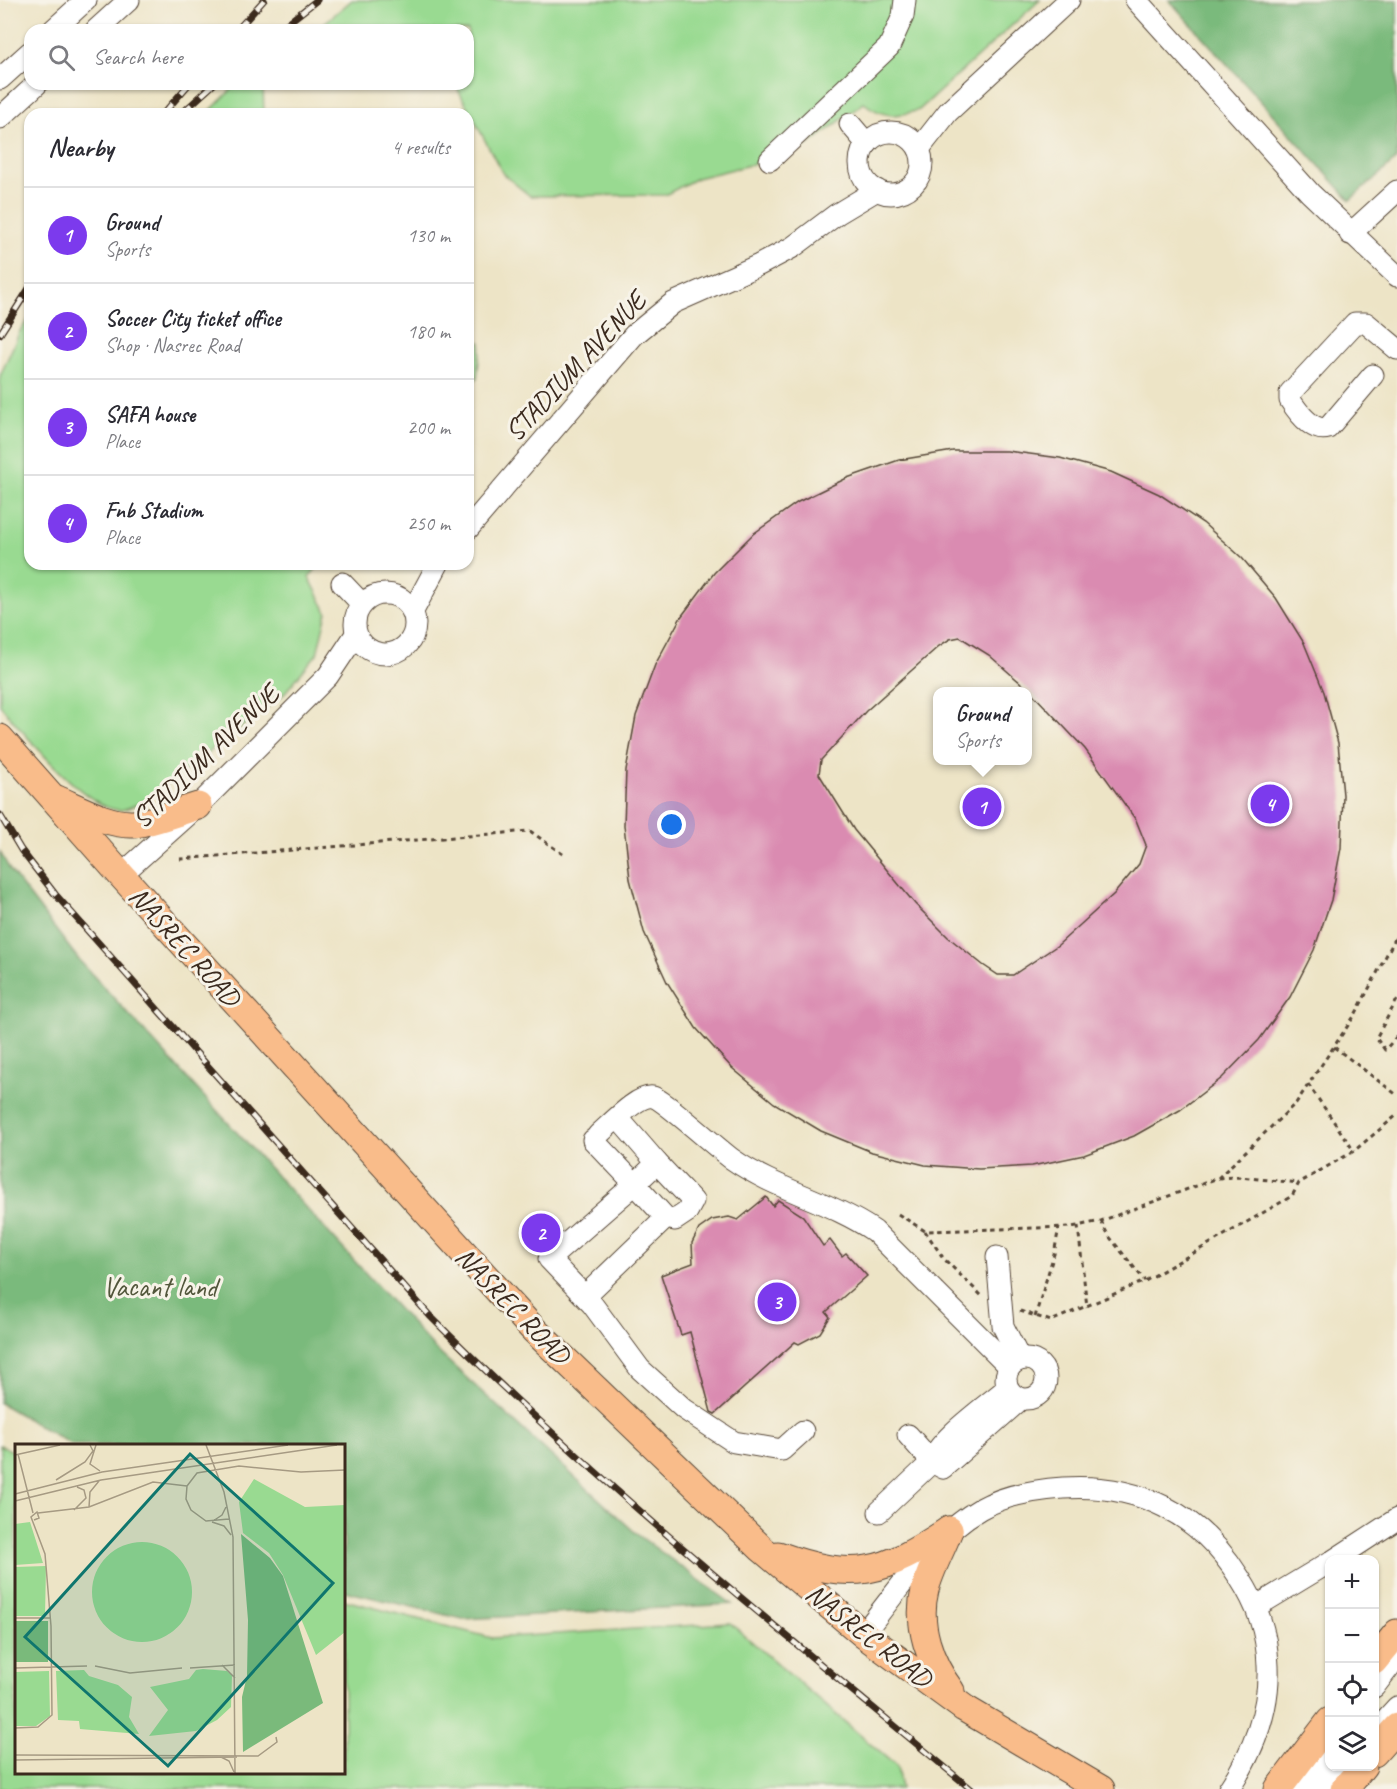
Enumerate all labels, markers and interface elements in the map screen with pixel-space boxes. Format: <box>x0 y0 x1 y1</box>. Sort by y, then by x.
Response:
search box <box>24 24 474 90</box>
icon: search <box>45 41 78 74</box>
text: Search here <box>93 43 183 71</box>
text: Nearby <box>48 131 113 164</box>
text: 4 results <box>391 135 450 160</box>
text: Ground <box>105 209 159 237</box>
text: 1 <box>63 223 72 248</box>
text: 130 m <box>407 223 450 248</box>
text: Sports <box>105 237 150 262</box>
street label: STADIUM AVENUE <box>497 282 655 448</box>
text: Soccer City ticket office <box>105 305 281 333</box>
text: 2 <box>63 319 72 344</box>
text: 180 m <box>407 319 450 344</box>
text: Shop · Nasrec Road <box>105 333 240 358</box>
text: SAFA house <box>105 401 195 429</box>
text: 3 <box>63 415 72 440</box>
text: 200 m <box>407 415 450 440</box>
text: Place <box>105 429 140 454</box>
text: Fnb Stadium <box>105 497 203 525</box>
text: 4 <box>63 511 72 536</box>
text: 250 m <box>407 511 450 536</box>
text: Place <box>105 525 140 550</box>
street label: STADIUM AVENUE <box>124 675 288 835</box>
popup <box>933 687 1032 765</box>
text: Ground <box>956 700 1009 728</box>
text: Sports <box>956 728 1001 753</box>
pin: 4 <box>1250 782 1290 826</box>
pin: 1 <box>962 784 1002 830</box>
your location <box>657 810 686 839</box>
street label: NASREC ROAD <box>122 879 250 1015</box>
pin: 2 <box>522 1210 560 1256</box>
street label: NASREC ROAD <box>448 1239 580 1373</box>
park label: Vacant land <box>103 1269 221 1304</box>
pin: 3 <box>758 1280 796 1324</box>
inset map <box>15 1444 345 1774</box>
map controls <box>1325 1555 1379 1771</box>
button: + <box>1325 1555 1379 1609</box>
street label: NASREC ROAD <box>799 1575 941 1697</box>
button: − <box>1325 1609 1379 1663</box>
button: locate <box>1325 1663 1379 1717</box>
button: layers <box>1325 1717 1379 1771</box>

